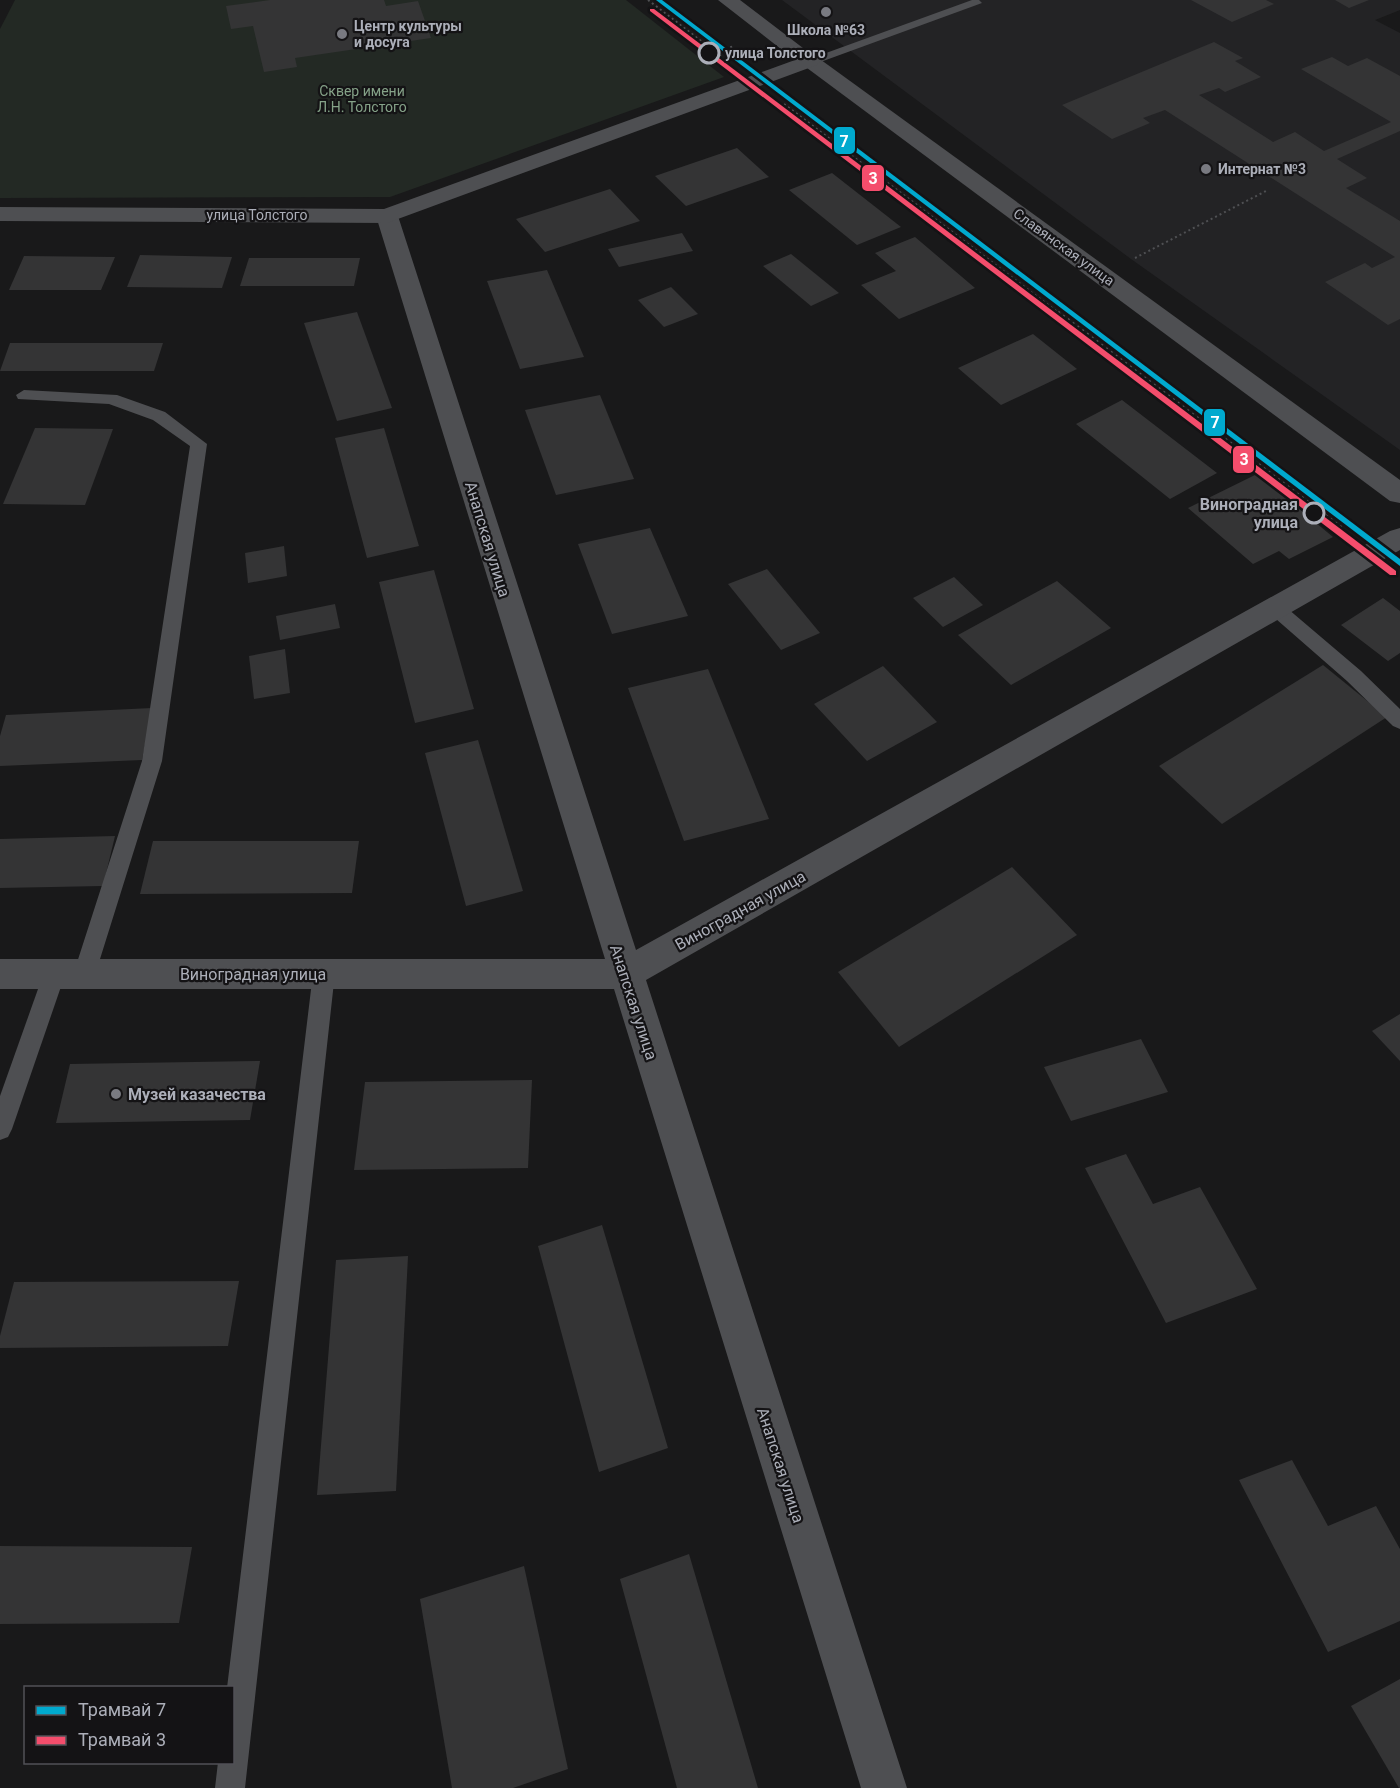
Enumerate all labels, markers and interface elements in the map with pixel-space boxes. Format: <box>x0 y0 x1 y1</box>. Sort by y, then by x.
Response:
marker: Школа №63 <box>819 5 833 19</box>
place label: Центр культуры и досуга <box>354 18 462 50</box>
place label: Школа №63 <box>787 22 865 38</box>
marker: Центр культуры и досуга <box>335 27 349 41</box>
marker: улица Толстого <box>698 42 720 64</box>
place label: улица Толстого <box>725 45 826 61</box>
park label: Сквер имени Л.Н. Толстого <box>317 83 407 115</box>
line badge: 7 <box>833 126 856 155</box>
text: 7 <box>839 132 849 151</box>
place label: Интернат №3 <box>1218 161 1306 177</box>
marker: Интернат №3 <box>1199 162 1213 176</box>
line badge: 3 <box>861 164 885 192</box>
text: 3 <box>868 169 878 188</box>
street label: Славянская улица <box>1010 205 1118 289</box>
street label: улица Толстого <box>207 207 307 223</box>
line badge: 7 <box>1203 408 1226 437</box>
text: 7 <box>1210 413 1220 432</box>
line badge: 3 <box>1232 445 1255 474</box>
text: 3 <box>1239 450 1249 469</box>
street label: Анапская улица <box>461 479 514 599</box>
place label: Виноградная улица <box>1200 495 1298 532</box>
marker: Виноградная улица <box>1303 502 1325 524</box>
street label: Виноградная улица <box>672 867 809 954</box>
street label: Анапская улица <box>606 942 661 1062</box>
street label: Виноградная улица <box>180 965 326 984</box>
place label: Музей казачества <box>128 1085 266 1104</box>
marker: Музей казачества <box>109 1087 123 1101</box>
street label: Анапская улица <box>753 1405 808 1525</box>
legend <box>24 1686 234 1764</box>
text: Трамвай 7 <box>78 1699 166 1720</box>
text: Трамвай 3 <box>78 1729 166 1750</box>

